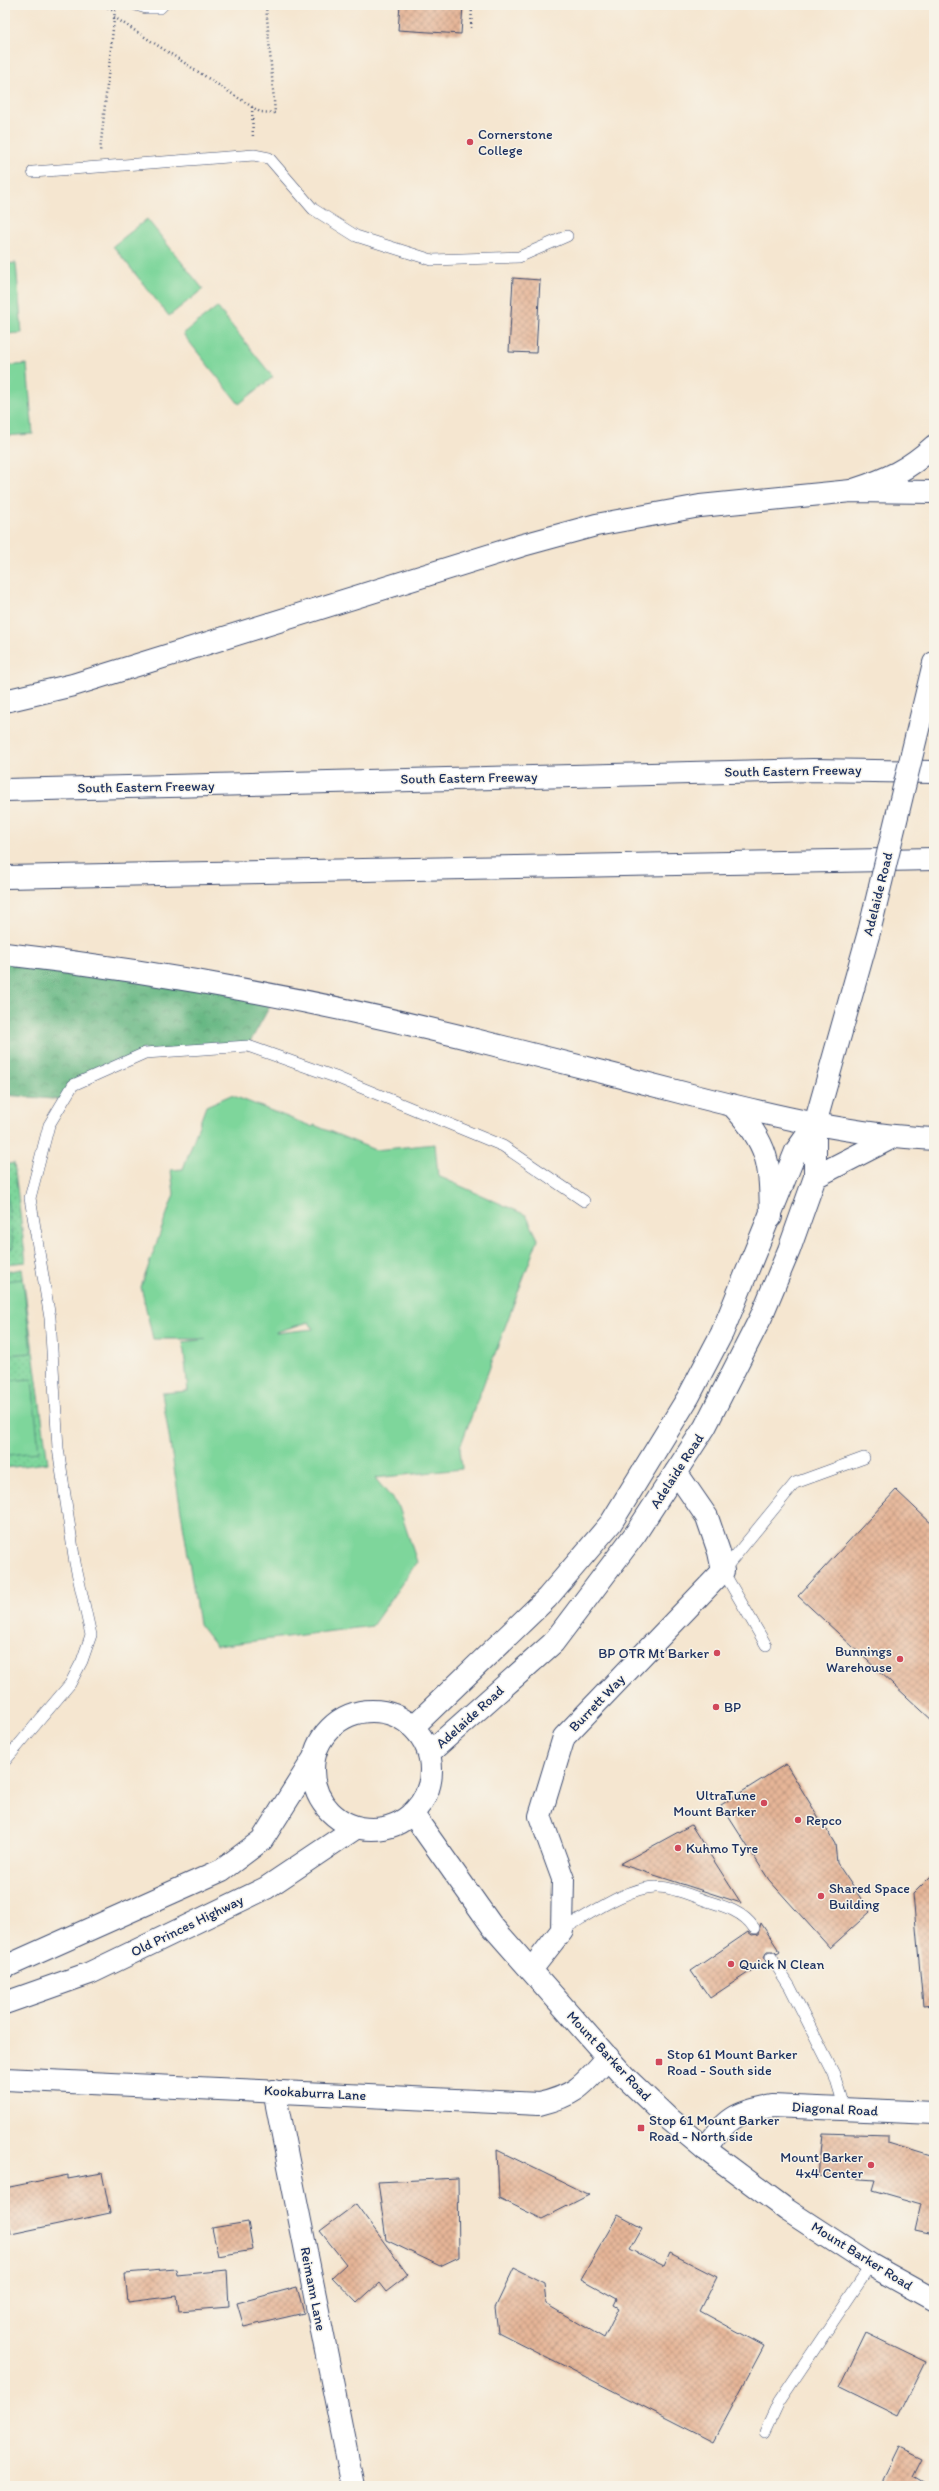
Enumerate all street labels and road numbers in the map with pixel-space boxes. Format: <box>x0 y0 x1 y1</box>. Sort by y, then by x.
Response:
street label: South Eastern Freeway <box>724 761 862 781</box>
street label: South Eastern Freeway <box>400 768 538 788</box>
street label: South Eastern Freeway <box>77 777 215 797</box>
street label: Adelaide Road <box>859 850 897 938</box>
street label: Adelaide Road <box>647 1430 708 1512</box>
street label: Burrett Way <box>565 1670 629 1735</box>
street label: Adelaide Road <box>432 1682 508 1752</box>
street label: Old Princes Highway <box>128 1891 246 1961</box>
street label: Mount Barker Road <box>563 2008 655 2105</box>
street label: Kookaburra Lane <box>263 2082 367 2104</box>
street label: Diagonal Road <box>791 2098 879 2120</box>
street label: Mount Barker Road <box>808 2218 916 2294</box>
street label: Reimann Lane <box>297 2246 330 2333</box>

